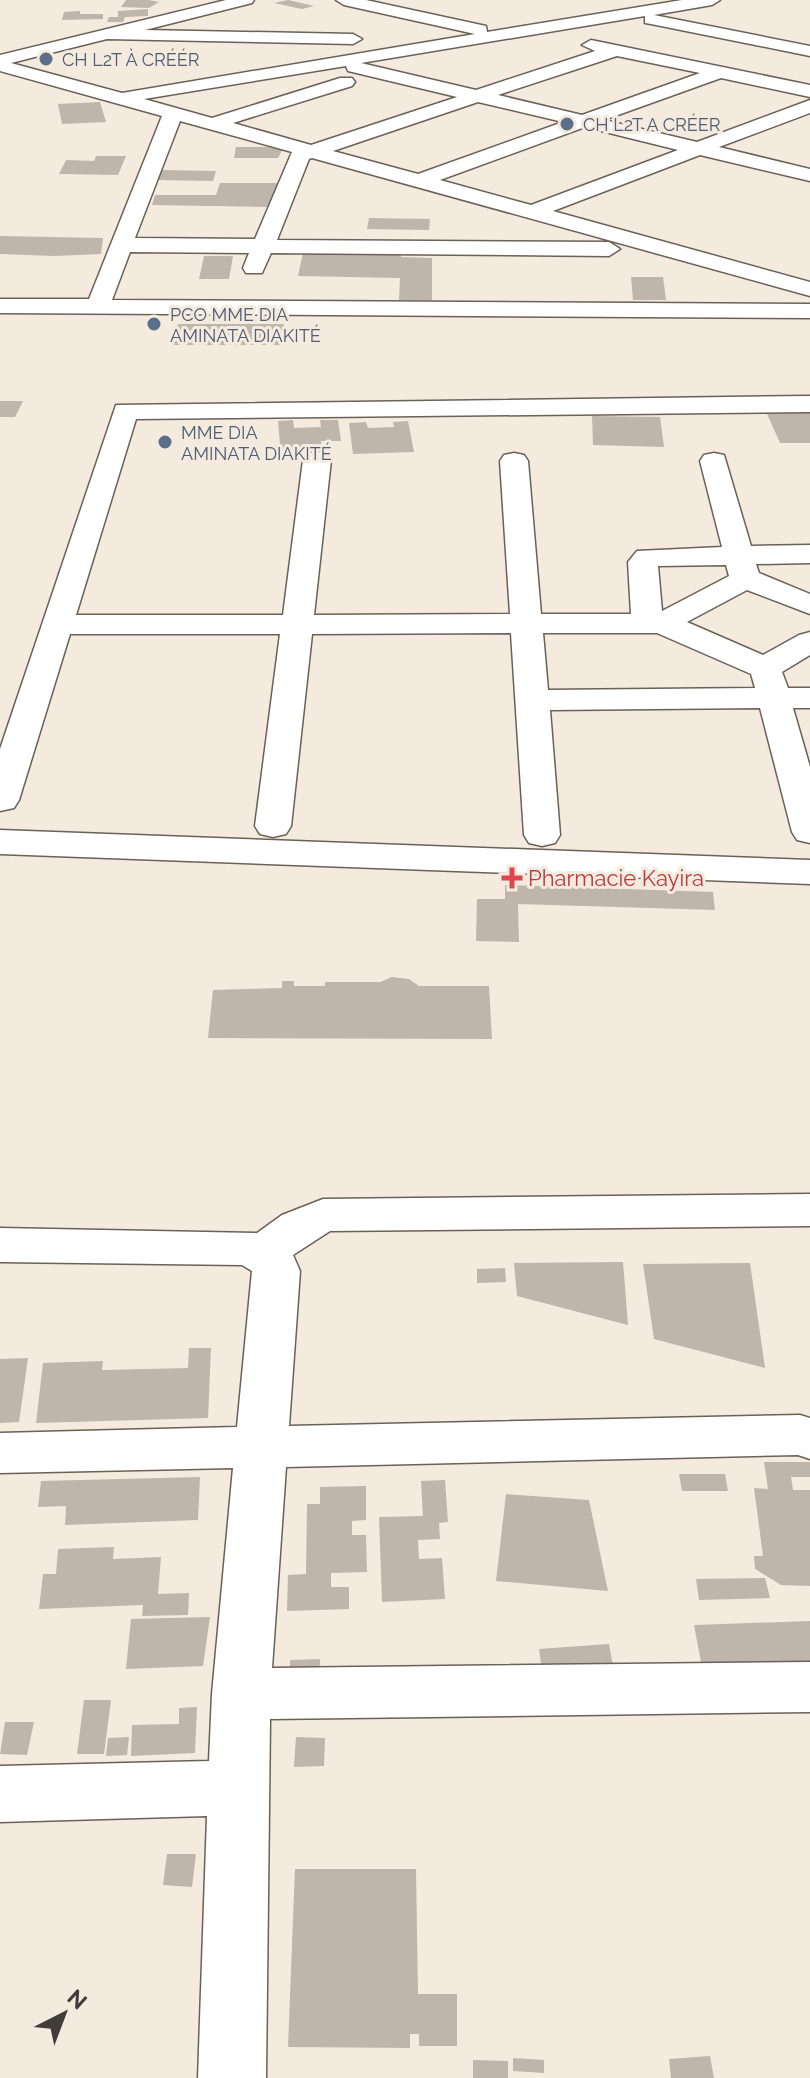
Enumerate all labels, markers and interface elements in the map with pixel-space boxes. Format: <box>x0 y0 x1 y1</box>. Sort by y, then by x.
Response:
place label: CH L2T À CRÉÉR <box>62 48 200 70</box>
marker: CH L2T À CRÉÉR <box>37 50 55 68</box>
place label: CH L2T A CRÉER <box>583 113 721 135</box>
marker: CH L2T A CRÉER <box>558 115 576 133</box>
place label: PCO MME DIA AMINATA DIAKITÉ <box>170 304 321 346</box>
marker: PCO MME DIA AMINATA DIAKITÉ <box>145 315 163 333</box>
place label: MME DIA AMINATA DIAKITÉ <box>181 422 332 464</box>
marker: MME DIA AMINATA DIAKITÉ <box>156 433 174 451</box>
place label: Pharmacie Kayira <box>528 865 704 891</box>
marker: Pharmacie Kayira <box>503 869 521 887</box>
north arrow <box>24 1974 104 2054</box>
text: N <box>62 1984 92 2014</box>

